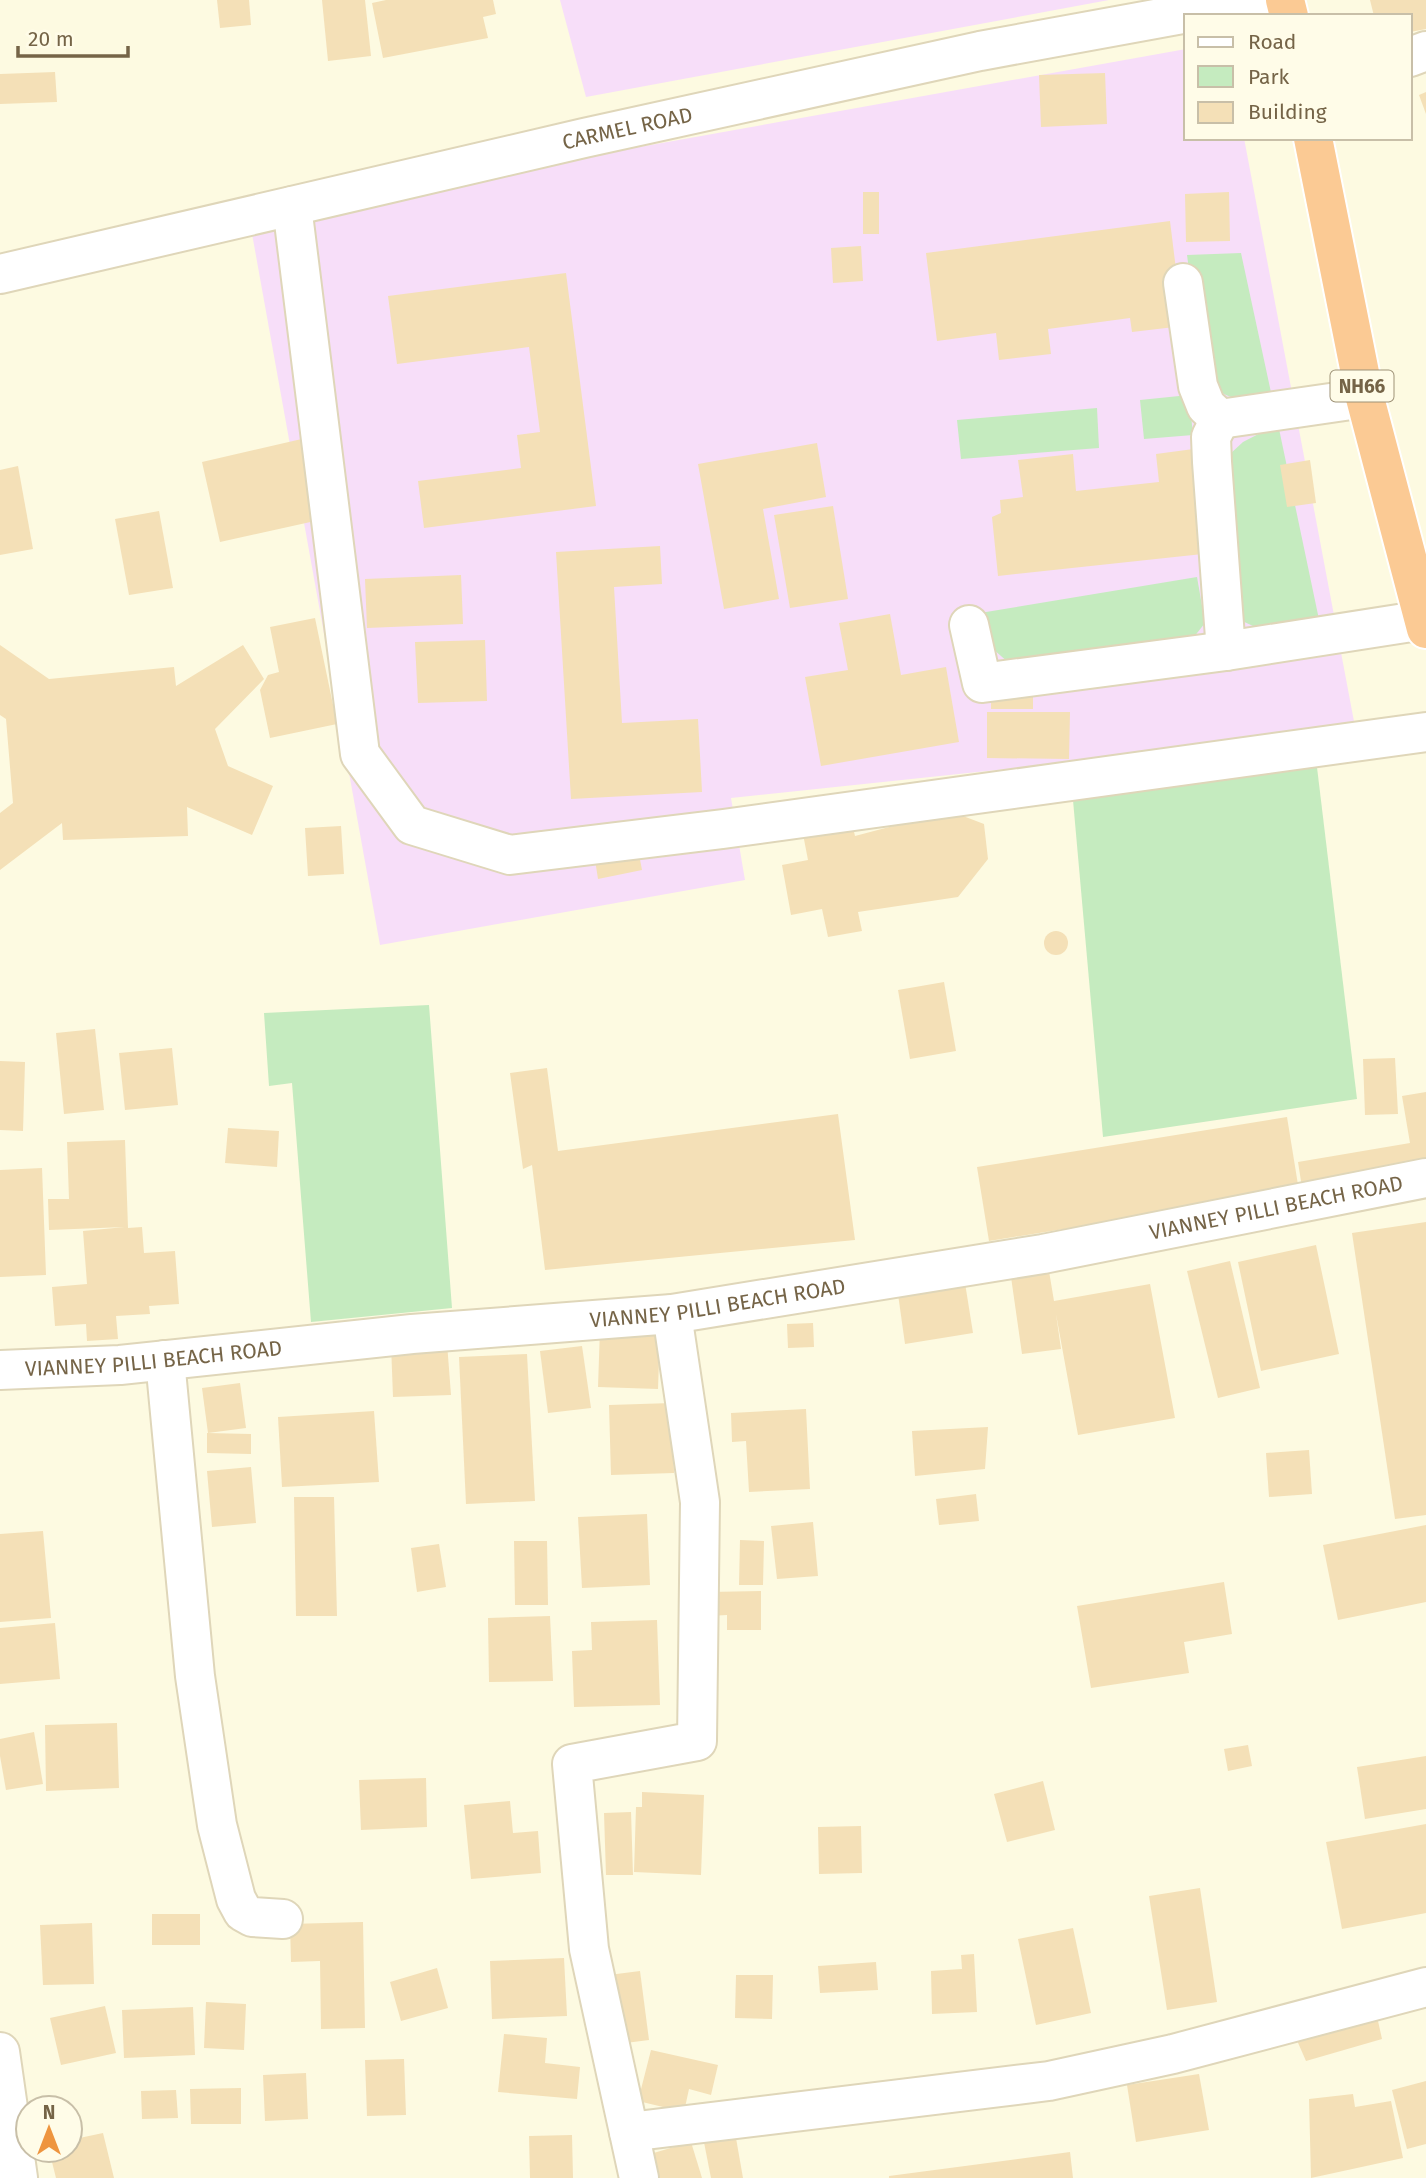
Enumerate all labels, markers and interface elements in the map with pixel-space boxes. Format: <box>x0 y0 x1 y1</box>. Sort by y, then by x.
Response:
scale bar <box>18 14 128 58</box>
legend <box>1184 14 1412 140</box>
text: 20 m <box>28 26 74 52</box>
text: Road <box>1248 29 1296 55</box>
text: Park <box>1248 64 1290 90</box>
text: Building <box>1248 99 1327 125</box>
street label: CARMEL ROAD <box>560 102 695 156</box>
road number: NH66 <box>1330 370 1394 402</box>
street label: VIANNEY PILLI BEACH ROAD <box>1147 1170 1405 1246</box>
street label: VIANNEY PILLI BEACH ROAD <box>589 1273 847 1333</box>
street label: VIANNEY PILLI BEACH ROAD <box>24 1335 283 1382</box>
north arrow <box>14 2094 84 2164</box>
text: N <box>43 2101 55 2124</box>

